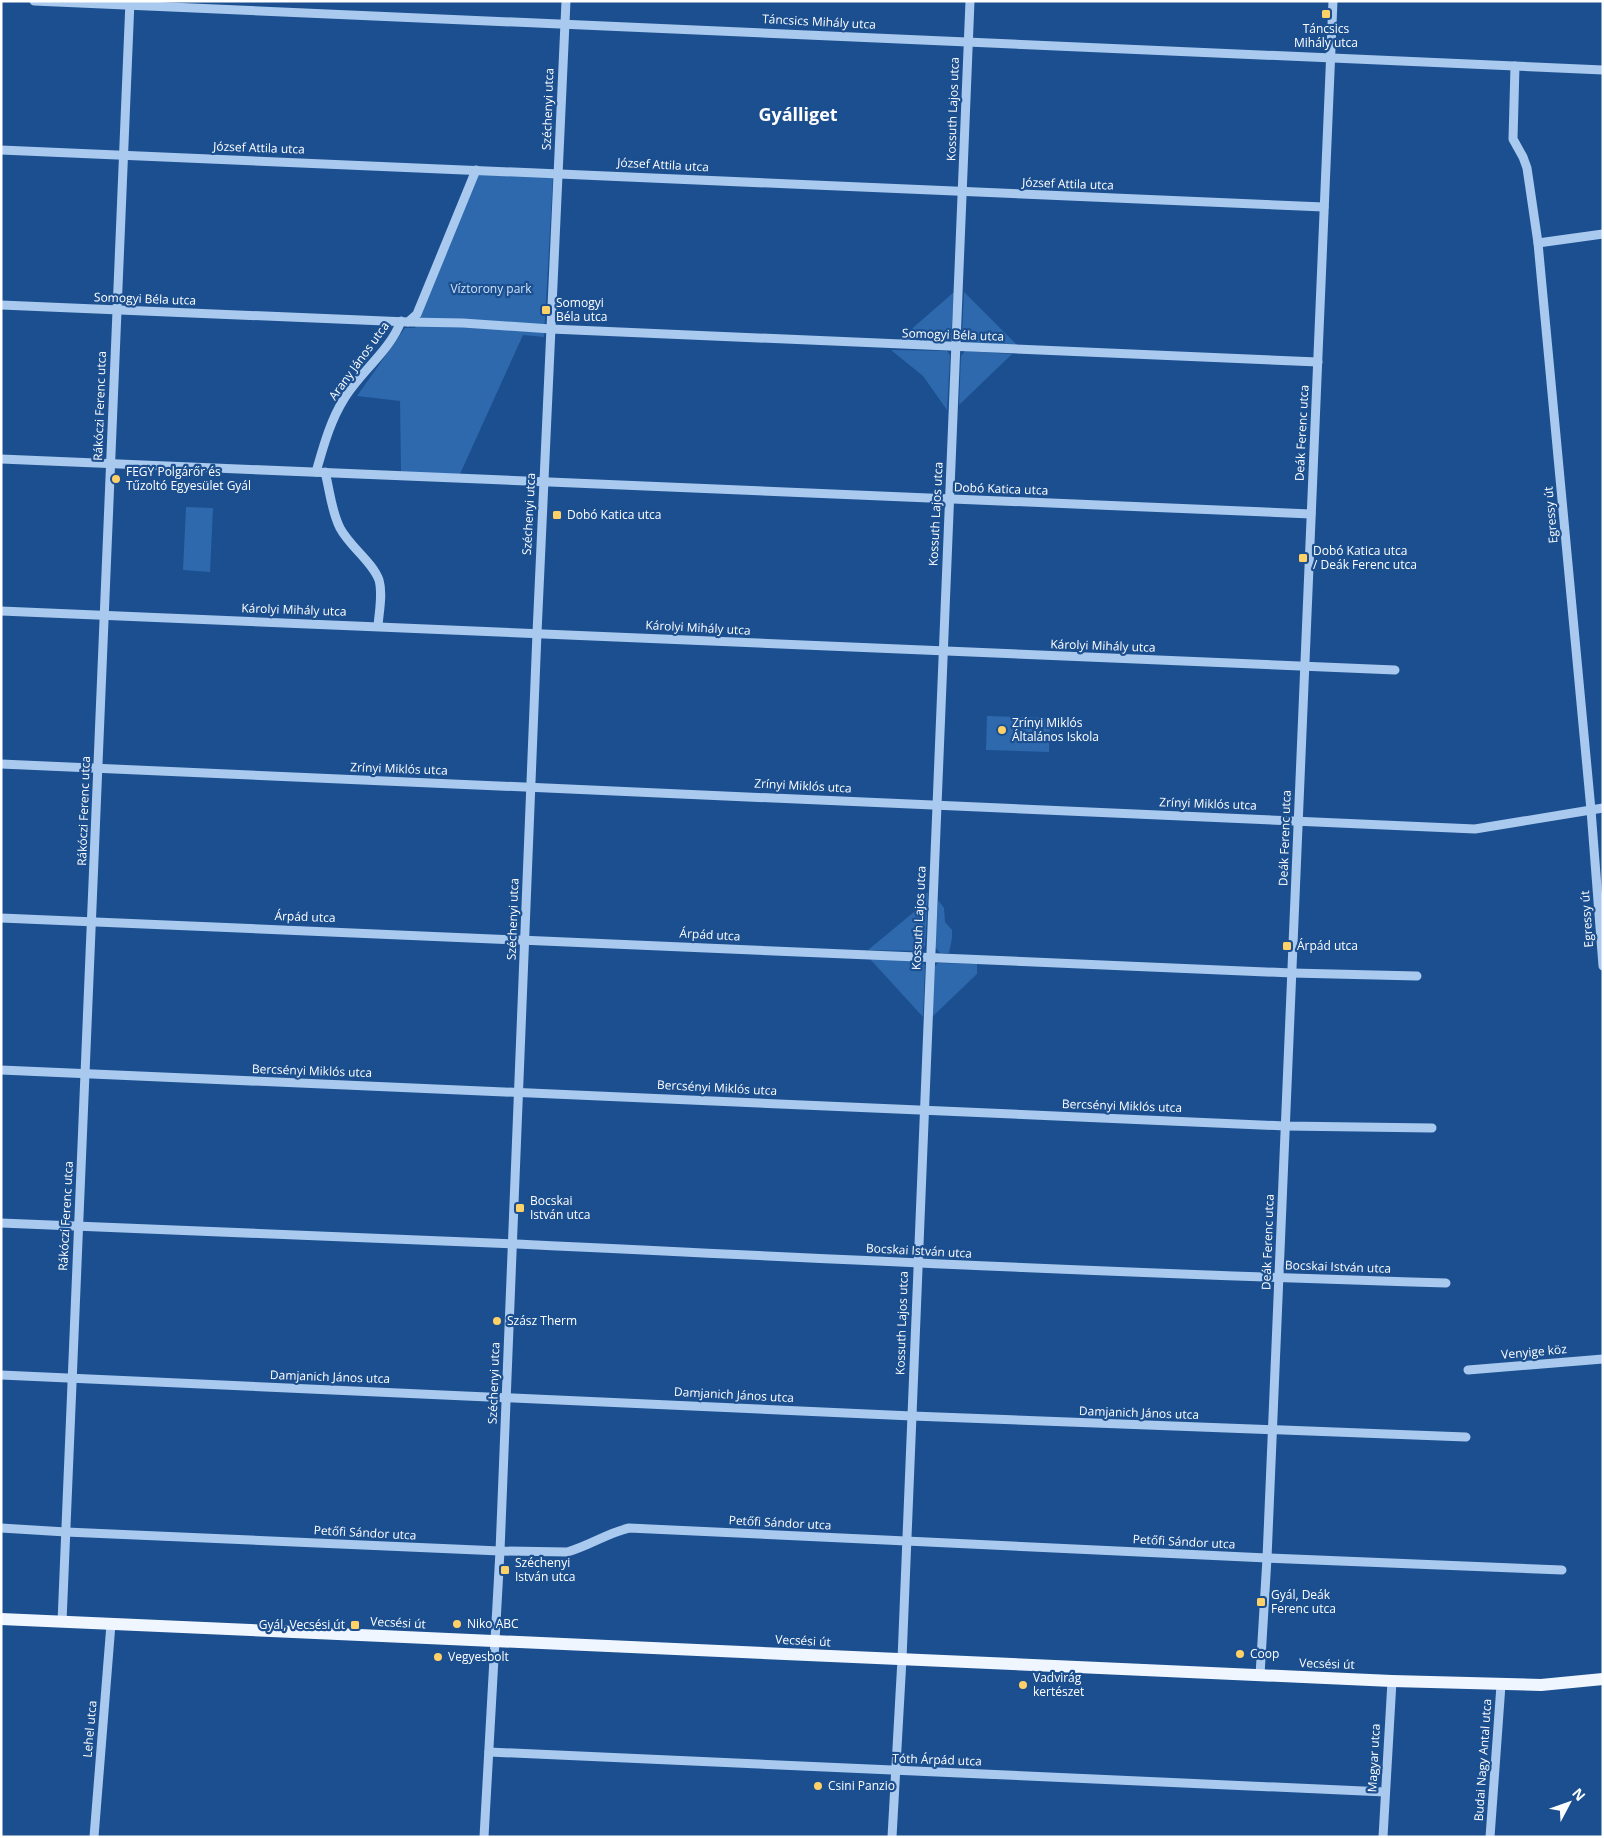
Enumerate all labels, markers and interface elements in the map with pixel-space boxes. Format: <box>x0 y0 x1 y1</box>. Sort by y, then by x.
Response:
marker: Táncsics Mihály utca <box>1320 8 1332 20</box>
street label: Táncsics Mihály utca <box>762 10 876 33</box>
place label: Táncsics Mihály utca <box>1294 20 1358 51</box>
street label: Kossuth Lajos utca <box>942 57 963 161</box>
street label: Széchenyi utca <box>538 68 557 150</box>
district label: Gyálliget <box>758 102 838 126</box>
street label: József Attila utca <box>212 137 305 158</box>
street label: József Attila utca <box>616 154 709 175</box>
street label: József Attila utca <box>1021 173 1114 194</box>
park label: Víztorony park <box>450 280 532 297</box>
street label: Somogyi Béla utca <box>94 288 196 309</box>
place label: Somogyi Béla utca <box>556 294 607 325</box>
marker: Somogyi Béla utca <box>540 304 552 316</box>
street label: Arany János utca <box>324 318 393 403</box>
street label: Somogyi Béla utca <box>902 324 1004 345</box>
street label: Rákóczi Ferenc utca <box>89 351 110 461</box>
street label: Deák Ferenc utca <box>1290 384 1313 482</box>
street label: Kossuth Lajos utca <box>924 462 947 566</box>
place label: FEGY Polgárőr és Tűzoltó Egyesület Gyál <box>126 463 251 494</box>
street label: Széchenyi utca <box>518 472 539 556</box>
marker: FEGY Polgárőr és Tűzoltó Egyesület Gyál <box>110 473 122 485</box>
street label: Dobó Katica utca <box>953 478 1049 499</box>
street label: Egressy út <box>1540 486 1561 544</box>
place label: Dobó Katica utca <box>567 506 662 523</box>
marker: Dobó Katica utca <box>551 509 563 521</box>
place label: Dobó Katica utca / Deák Ferenc utca <box>1313 542 1417 573</box>
marker: Dobó Katica utca / Deák Ferenc utca <box>1297 552 1309 564</box>
street label: Károlyi Mihály utca <box>241 599 347 620</box>
street label: Károlyi Mihály utca <box>645 616 751 639</box>
street label: Károlyi Mihály utca <box>1050 635 1156 656</box>
place label: Zrínyi Miklós Általános Iskola <box>1012 714 1099 745</box>
marker: Zrínyi Miklós Általános Iskola <box>996 724 1008 736</box>
street label: Rákóczi Ferenc utca <box>73 756 94 866</box>
street label: Zrínyi Miklós utca <box>350 758 448 779</box>
street label: Zrínyi Miklós utca <box>754 774 852 797</box>
street label: Deák Ferenc utca <box>1274 790 1295 886</box>
street label: Zrínyi Miklós utca <box>1159 793 1257 814</box>
street label: Kossuth Lajos utca <box>907 866 930 970</box>
street label: Széchenyi utca <box>503 878 522 960</box>
street label: Egressy út <box>1576 890 1597 948</box>
street label: Árpád utca <box>274 907 336 926</box>
street label: Árpád utca <box>679 924 741 945</box>
place label: Árpád utca <box>1297 937 1358 954</box>
marker: Árpád utca <box>1281 940 1293 952</box>
street label: Bercsényi Miklós utca <box>252 1060 372 1081</box>
street label: Bercsényi Miklós utca <box>656 1076 778 1099</box>
street label: Bercsényi Miklós utca <box>1062 1095 1182 1116</box>
street label: Rákóczi Ferenc utca <box>54 1161 77 1271</box>
place label: Bocskai István utca <box>530 1192 591 1223</box>
street label: Deák Ferenc utca <box>1257 1194 1278 1290</box>
marker: Bocskai István utca <box>514 1202 526 1214</box>
street label: Bocskai István utca <box>866 1239 972 1262</box>
street label: Bocskai István utca <box>1285 1256 1391 1277</box>
street label: Kossuth Lajos utca <box>891 1271 912 1375</box>
place label: Szász Therm <box>507 1312 577 1329</box>
marker: Szász Therm <box>491 1315 503 1327</box>
street label: Venyige köz <box>1500 1340 1568 1363</box>
street label: Széchenyi utca <box>484 1342 503 1424</box>
street label: Damjanich János utca <box>270 1366 390 1387</box>
street label: Damjanich János utca <box>674 1383 794 1406</box>
street label: Damjanich János utca <box>1079 1402 1199 1423</box>
street label: Petőfi Sándor utca <box>728 1511 832 1534</box>
street label: Petőfi Sándor utca <box>313 1521 417 1544</box>
street label: Petőfi Sándor utca <box>1132 1530 1236 1553</box>
place label: Széchenyi István utca <box>515 1554 576 1585</box>
marker: Széchenyi István utca <box>499 1564 511 1576</box>
place label: Gyál, Deák Ferenc utca <box>1271 1586 1336 1617</box>
marker: Gyál, Deák Ferenc utca <box>1255 1596 1267 1608</box>
street label: Vecsési út <box>370 1613 426 1632</box>
place label: Niko ABC <box>467 1615 519 1632</box>
place label: Gyál, Vecsési út <box>259 1616 345 1633</box>
marker: Niko ABC <box>451 1618 463 1630</box>
marker: Gyál, Vecsési út <box>349 1619 361 1631</box>
street label: Vecsési út <box>775 1631 831 1650</box>
place label: Coop <box>1250 1645 1279 1662</box>
place label: Vegyesbolt <box>448 1648 509 1665</box>
marker: Coop <box>1234 1648 1246 1660</box>
marker: Vegyesbolt <box>432 1651 444 1663</box>
street label: Vecsési út <box>1299 1654 1355 1673</box>
place label: Vadvirág kertészet <box>1033 1669 1084 1700</box>
marker: Vadvirág kertészet <box>1017 1679 1029 1691</box>
street label: Budai Nagy Antal utca <box>1470 1698 1495 1822</box>
street label: Lehel utca <box>79 1700 100 1758</box>
street label: Magyar utca <box>1363 1723 1384 1793</box>
street label: Tóth Árpád utca <box>892 1749 982 1770</box>
place label: Csini Panzio <box>828 1777 895 1794</box>
north arrow <box>1544 1778 1594 1828</box>
marker: Csini Panzio <box>812 1780 824 1792</box>
text: N <box>1568 1784 1590 1805</box>

